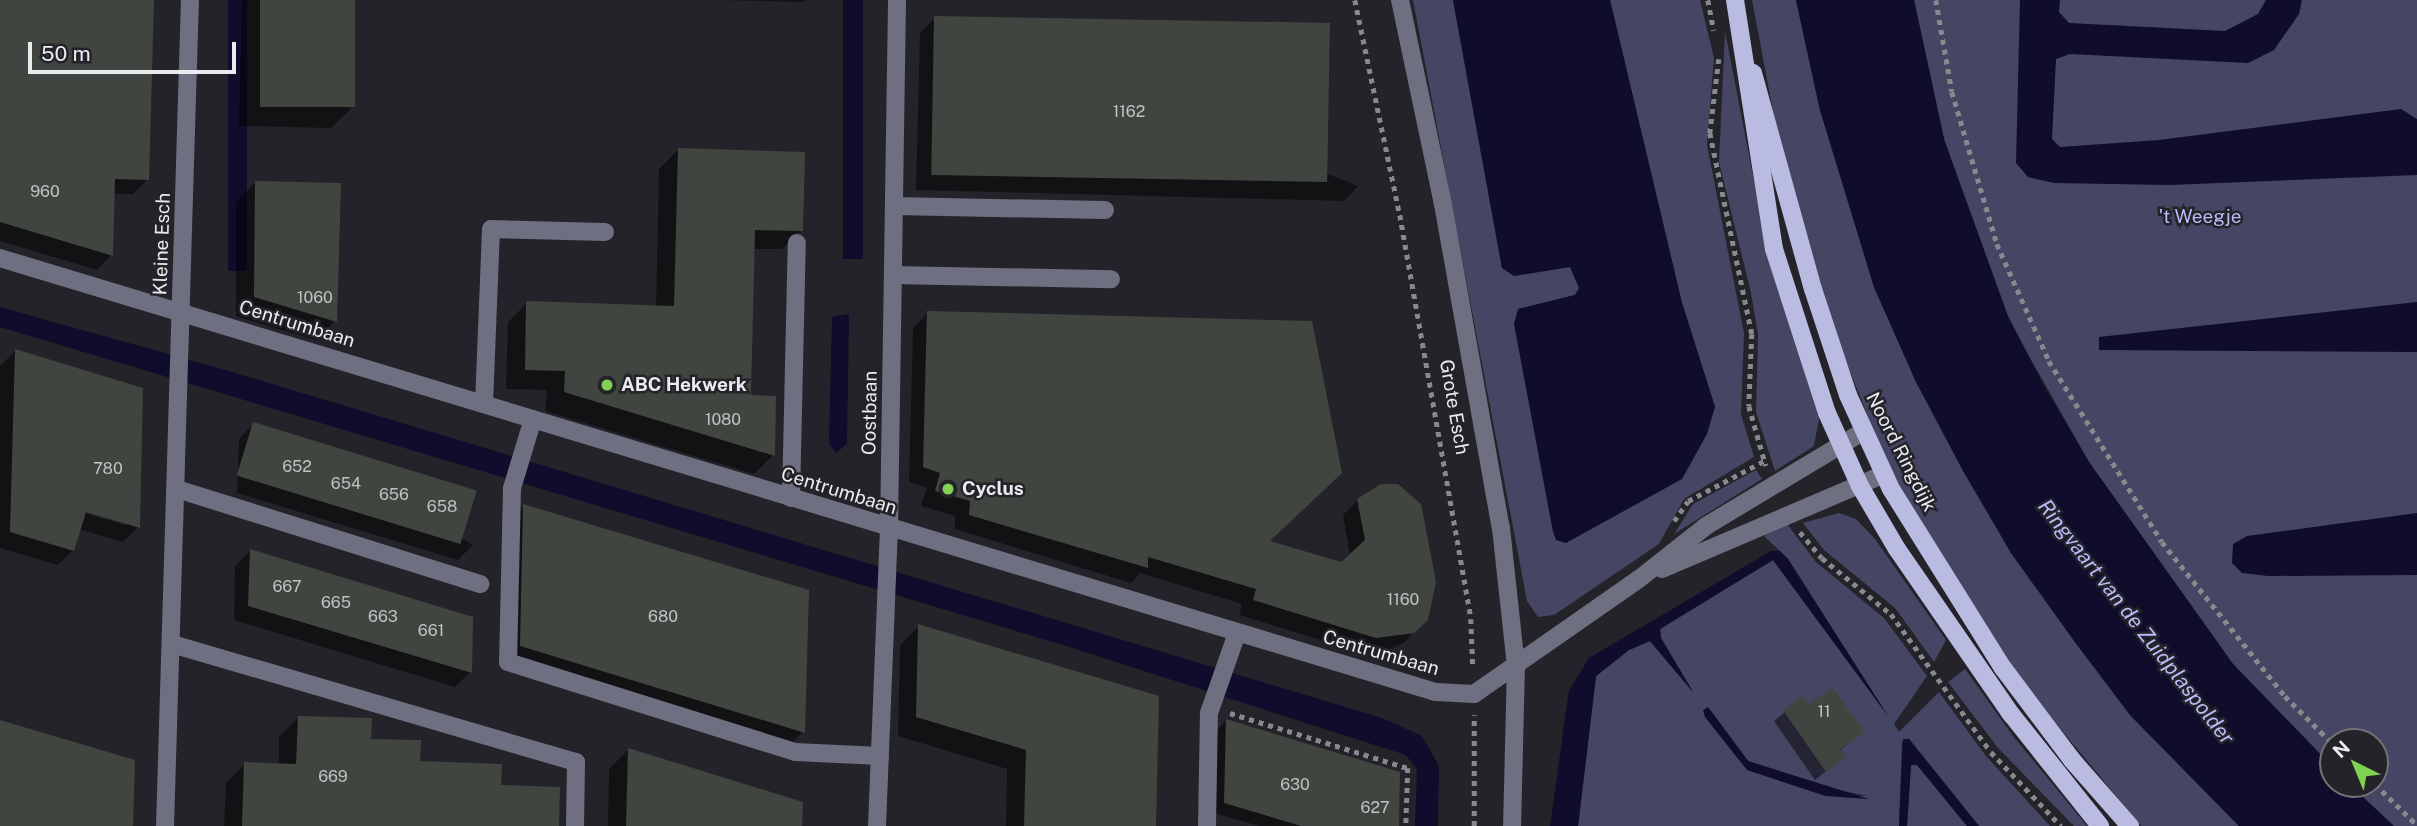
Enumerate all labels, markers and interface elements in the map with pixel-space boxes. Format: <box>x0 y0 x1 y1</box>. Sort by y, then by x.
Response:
scale bar <box>32 28 240 72</box>
text: 50 m <box>41 41 91 66</box>
house number: 1162 <box>1113 102 1145 122</box>
house number: 960 <box>30 182 60 202</box>
street label: Kleine Esch <box>149 192 175 296</box>
park label: 't Weegje <box>2158 206 2242 228</box>
house number: 1060 <box>297 288 333 308</box>
street label: Centrumbaan <box>236 296 358 352</box>
street label: Grote Esch <box>1434 358 1474 456</box>
street label: Oostbaan <box>858 371 882 455</box>
place label: ABC Hekwerk <box>621 374 747 396</box>
marker: ABC Hekwerk <box>599 377 615 393</box>
street label: Noord Ringdijk <box>1861 389 1941 515</box>
house number: 1080 <box>705 410 741 430</box>
house number: 652 <box>282 457 312 477</box>
house number: 780 <box>93 459 123 479</box>
street label: Centrumbaan <box>778 463 900 519</box>
house number: 654 <box>331 474 361 494</box>
place label: Cyclus <box>962 478 1024 500</box>
marker: Cyclus <box>940 481 956 497</box>
house number: 656 <box>379 485 409 505</box>
water label: Ringvaart van de Zuidplaspolder <box>2032 494 2240 750</box>
house number: 658 <box>427 497 457 517</box>
house number: 667 <box>272 577 302 597</box>
house number: 1160 <box>1387 590 1419 610</box>
house number: 665 <box>321 593 351 613</box>
house number: 663 <box>368 607 398 627</box>
house number: 680 <box>648 607 678 627</box>
house number: 661 <box>418 621 444 641</box>
street label: Centrumbaan <box>1320 626 1442 680</box>
house number: 11 <box>1817 702 1831 722</box>
north arrow <box>2319 728 2389 798</box>
text: N <box>2328 736 2354 762</box>
house number: 669 <box>318 767 348 787</box>
house number: 630 <box>1280 775 1310 795</box>
house number: 627 <box>1360 798 1390 818</box>

